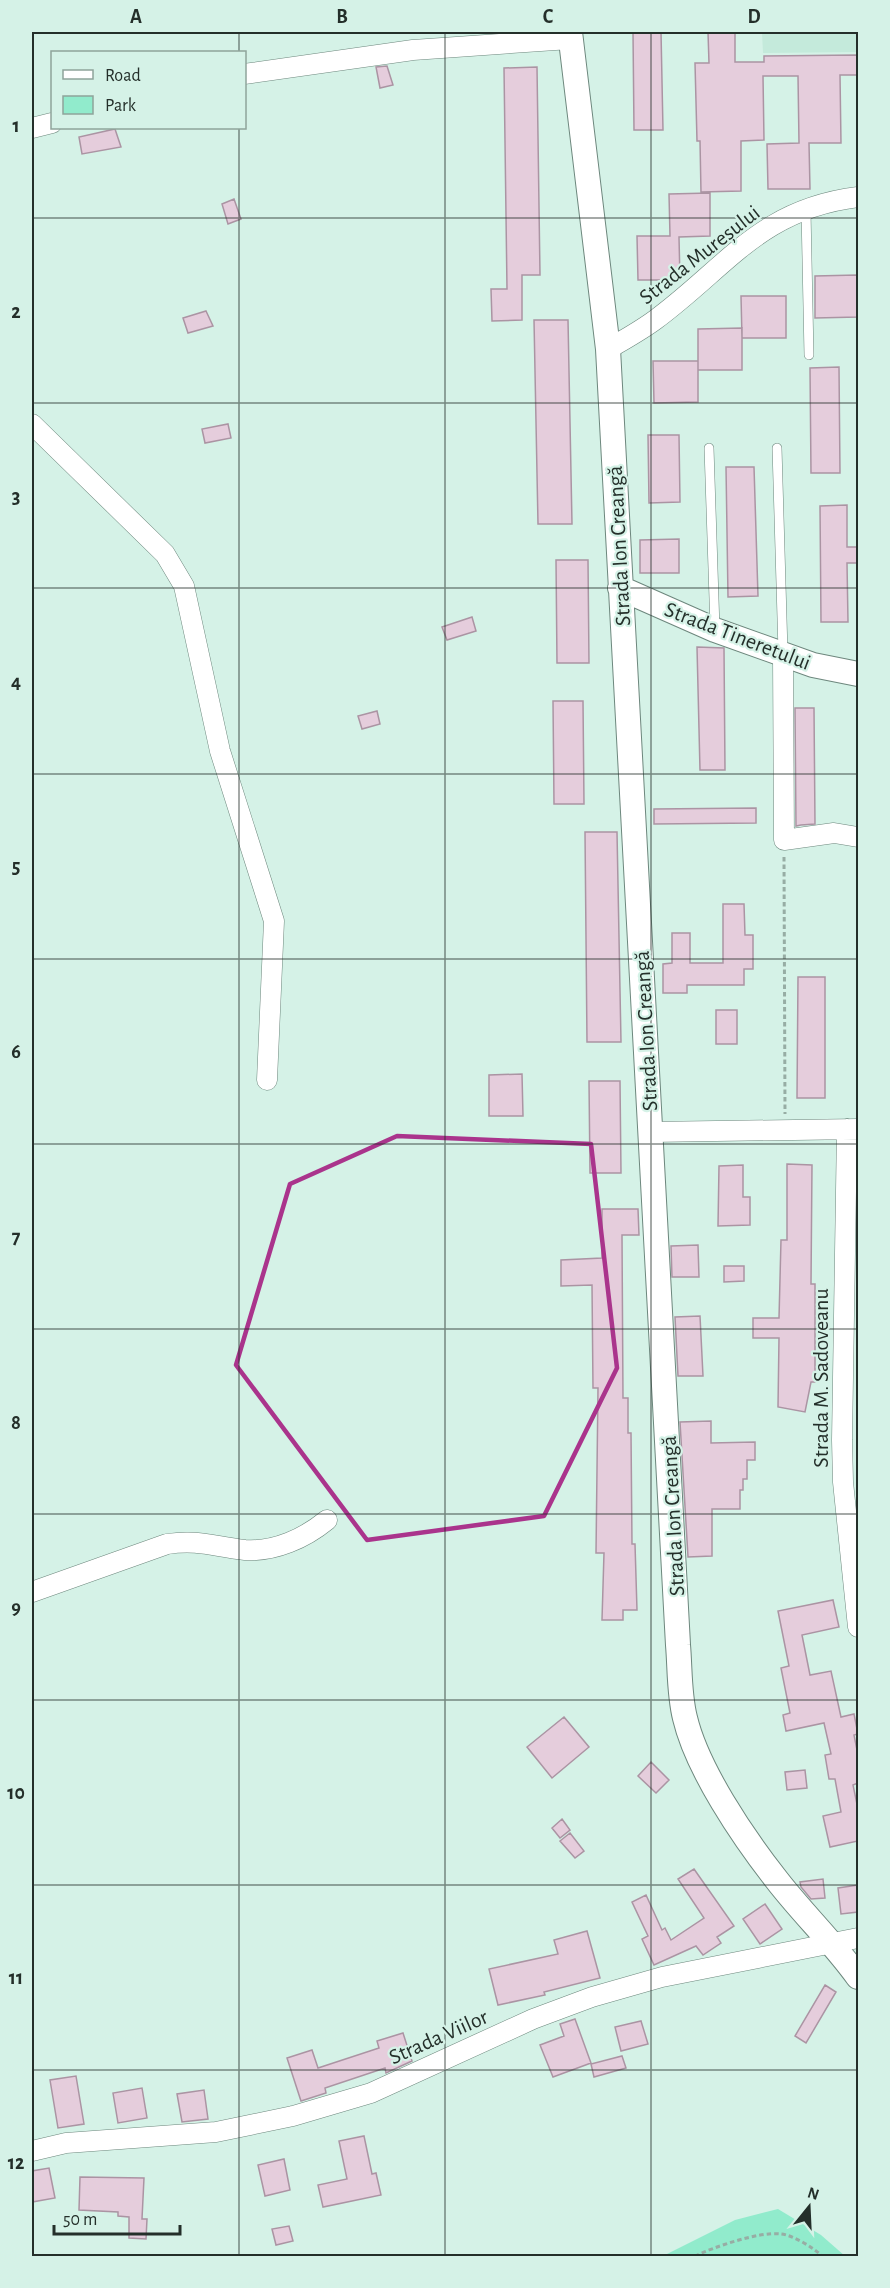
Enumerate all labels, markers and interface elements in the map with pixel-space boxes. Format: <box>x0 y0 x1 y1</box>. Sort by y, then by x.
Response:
text: A <box>130 7 142 27</box>
text: B <box>336 7 348 27</box>
text: C <box>543 7 554 27</box>
text: D <box>747 7 761 27</box>
legend <box>51 51 246 129</box>
text: Road <box>105 67 141 85</box>
text: Park <box>105 97 137 115</box>
text: 1 <box>12 116 20 136</box>
street label: Strada Mureșului <box>635 201 765 310</box>
text: 2 <box>11 302 21 322</box>
street label: Strada Ion Creangă <box>604 465 634 627</box>
text: 3 <box>12 487 20 507</box>
street label: Strada Tineretului <box>662 598 814 674</box>
text: 4 <box>11 672 21 692</box>
text: 5 <box>12 857 20 877</box>
street label: Strada Ion Creangă <box>631 950 661 1112</box>
text: 6 <box>11 1042 21 1062</box>
text: 7 <box>12 1227 21 1247</box>
street label: Strada M. Sadoveanu <box>810 1288 832 1468</box>
text: 8 <box>11 1413 21 1433</box>
street label: Strada Ion Creangă <box>658 1435 688 1597</box>
text: 9 <box>11 1598 21 1618</box>
text: 10 <box>7 1783 25 1803</box>
text: 11 <box>9 1968 23 1988</box>
street label: Strada Viilor <box>386 2005 491 2068</box>
text: 12 <box>8 2153 24 2173</box>
north arrow <box>779 2177 839 2237</box>
text: N <box>806 2184 821 2203</box>
scale bar <box>54 2198 180 2236</box>
text: 50 m <box>63 2211 97 2229</box>

